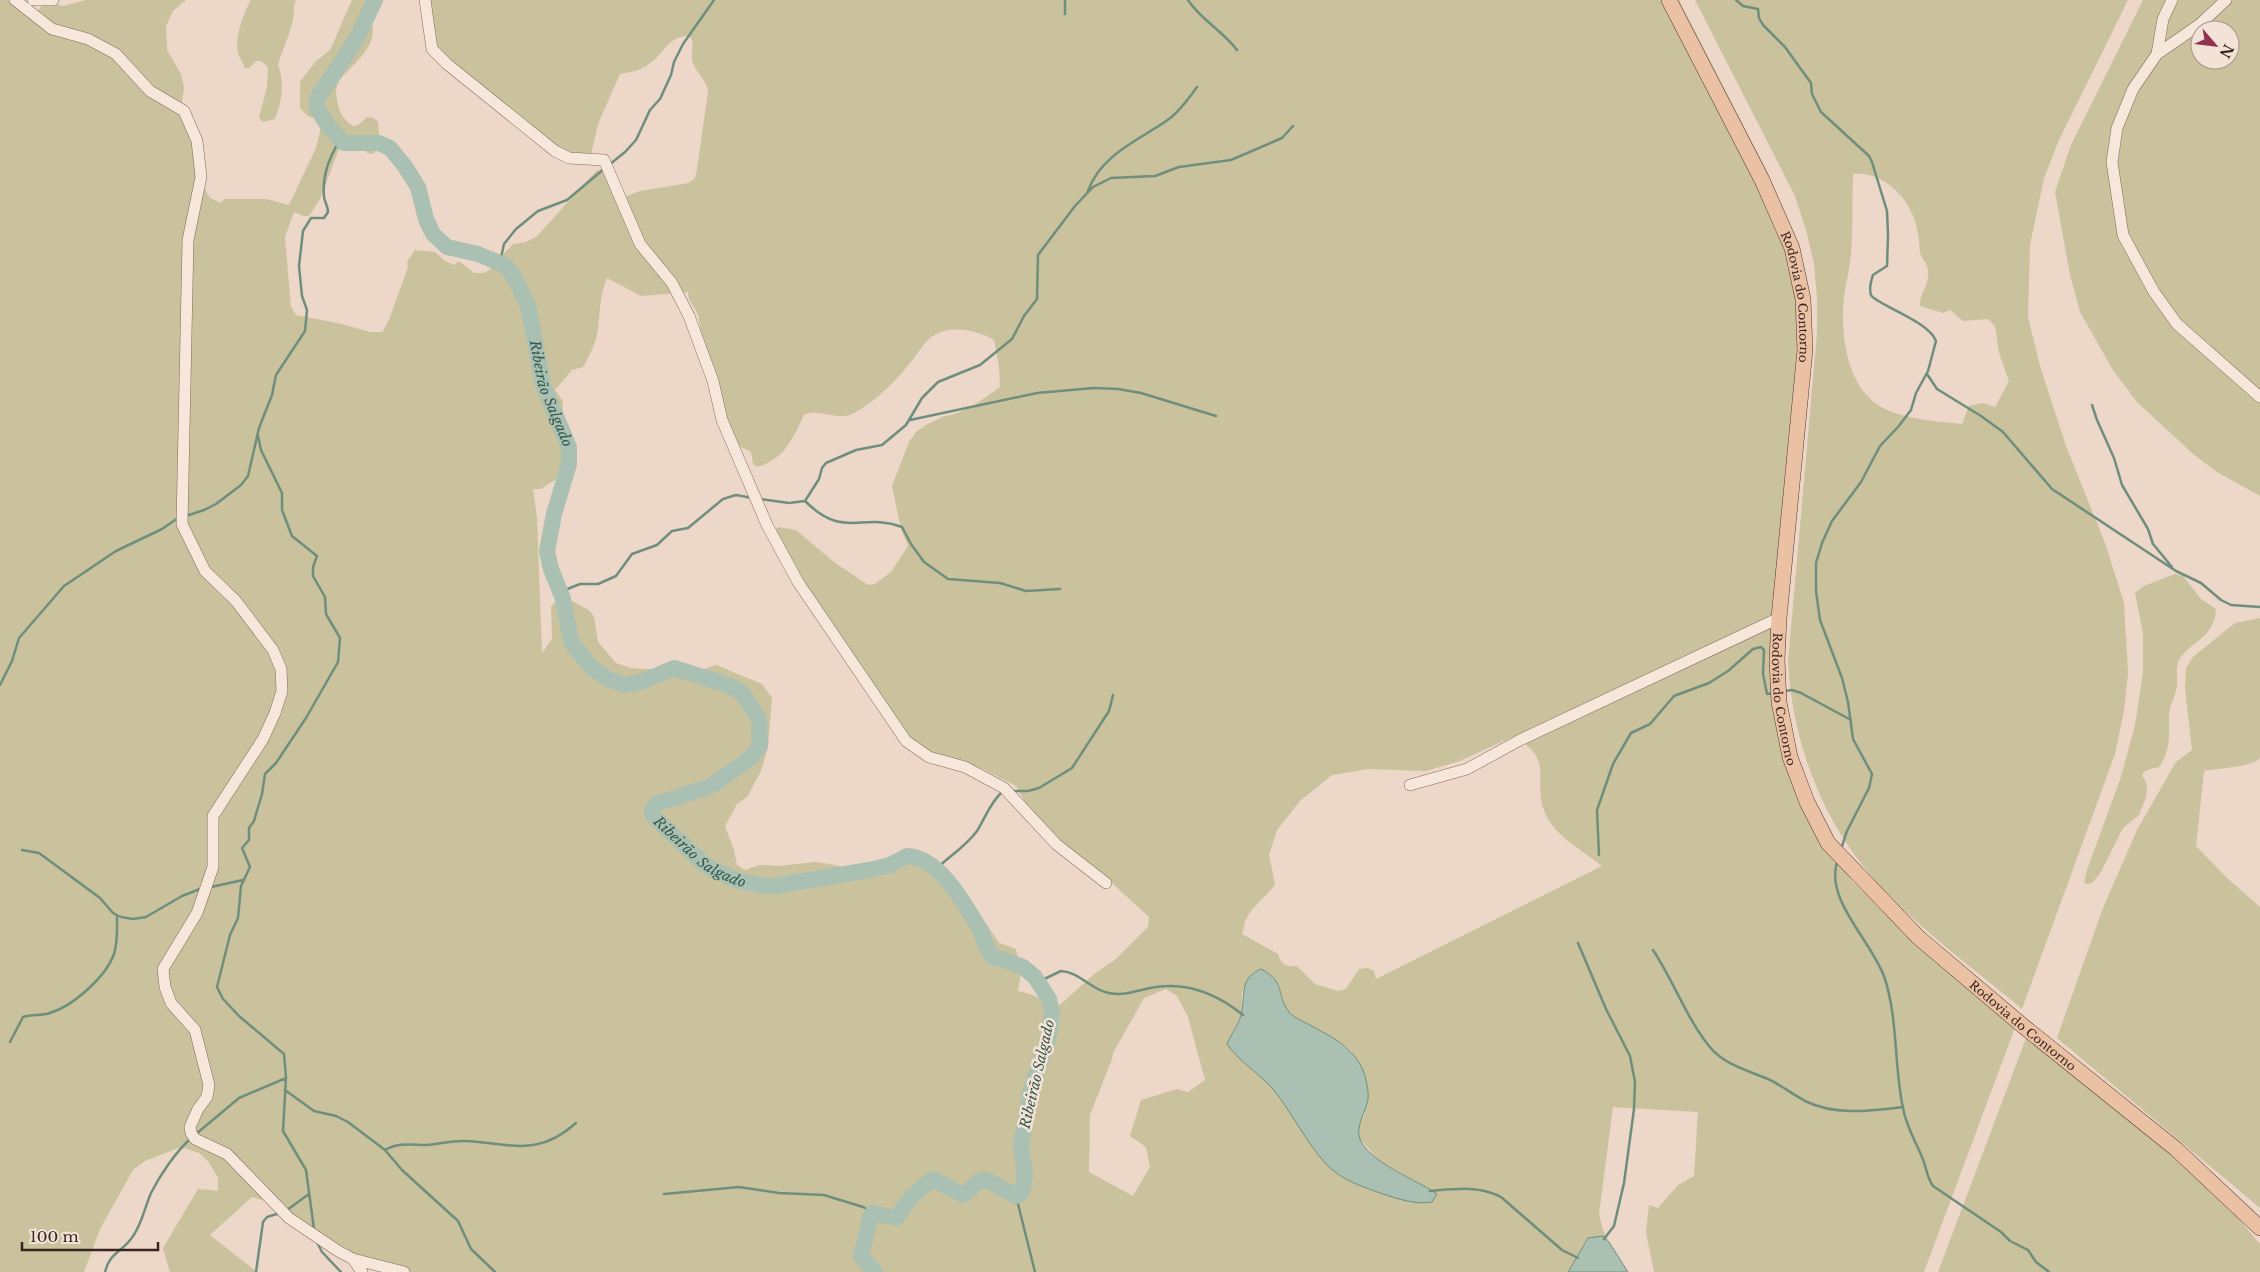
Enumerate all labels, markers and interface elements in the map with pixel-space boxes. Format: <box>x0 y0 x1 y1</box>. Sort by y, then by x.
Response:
north arrow <box>2190 20 2240 70</box>
text: N <box>2215 41 2238 61</box>
street label: Rodovia do Contorno <box>1778 229 1813 364</box>
water label: Ribeirão Salgado <box>526 338 577 449</box>
street label: Rodovia do Contorno <box>1769 632 1800 768</box>
water label: Ribeirão Salgado <box>649 812 748 891</box>
street label: Rodovia do Contorno <box>1967 977 2080 1074</box>
water label: Ribeirão Salgado <box>1015 1018 1058 1131</box>
scale bar <box>22 1220 159 1252</box>
text: 100 m <box>30 1227 79 1246</box>

